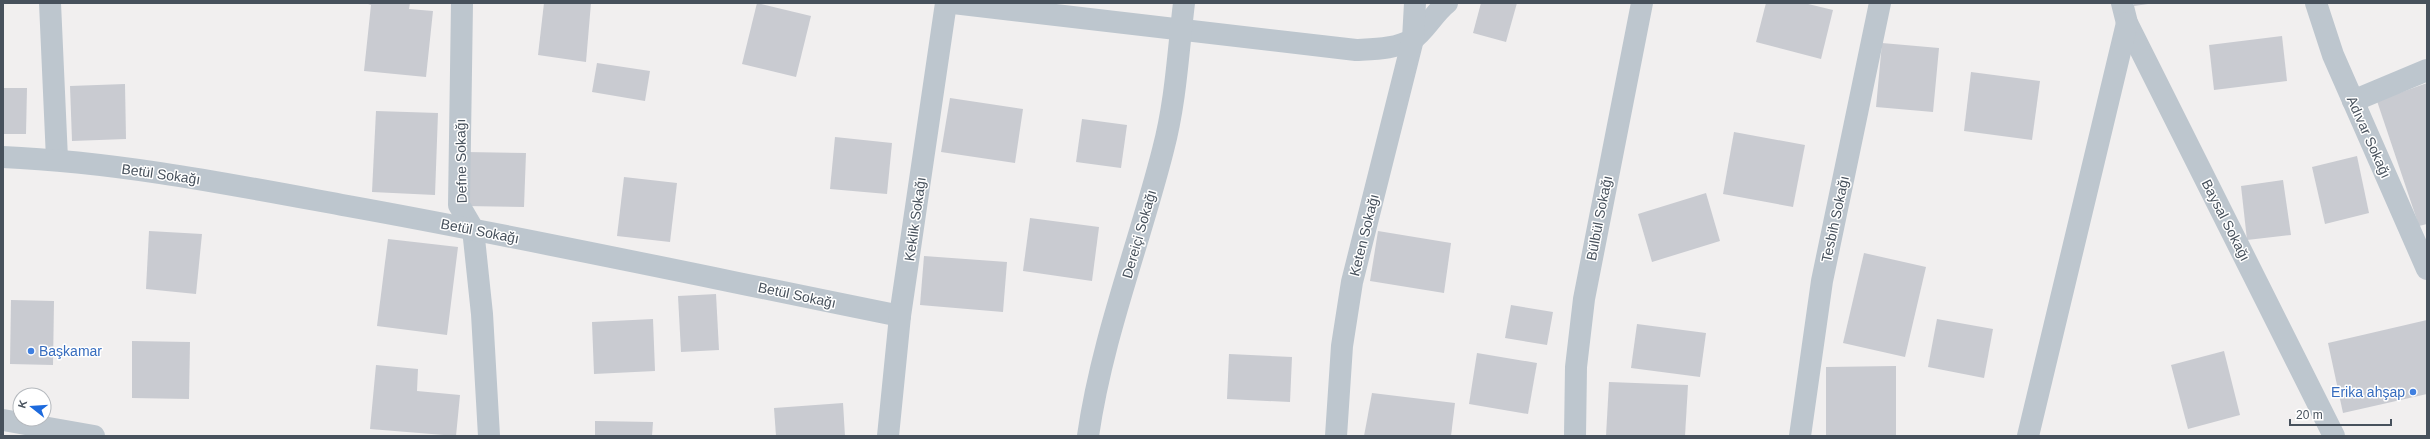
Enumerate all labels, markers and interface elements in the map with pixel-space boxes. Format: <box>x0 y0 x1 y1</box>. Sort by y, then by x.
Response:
street label: Adıvar Sokağı <box>2344 94 2394 180</box>
street label: Defne Sokağı <box>452 118 470 204</box>
street label: Betül Sokağı <box>121 161 201 187</box>
street label: Bülbül Sokağı <box>1583 174 1615 262</box>
street label: Tesbih Sokağı <box>1818 174 1852 264</box>
street label: Keklik Sokağı <box>901 176 929 262</box>
street label: Baysal Sokağı <box>2199 176 2253 264</box>
street label: Dereiçi Sokağı <box>1119 188 1159 280</box>
street label: Keten Sokağı <box>1346 192 1382 278</box>
street label: Betül Sokağı <box>440 216 520 246</box>
street label: Betül Sokağı <box>757 279 837 311</box>
place label: Başkamar <box>39 343 102 359</box>
marker: Başkamar <box>26 346 36 356</box>
place label: Erika ahşap <box>2331 384 2405 400</box>
north arrow <box>12 387 52 427</box>
marker: Erika ahşap <box>2408 387 2418 397</box>
text: K <box>16 398 29 410</box>
scale bar <box>2290 401 2391 427</box>
text: 20 m <box>2296 408 2323 422</box>

